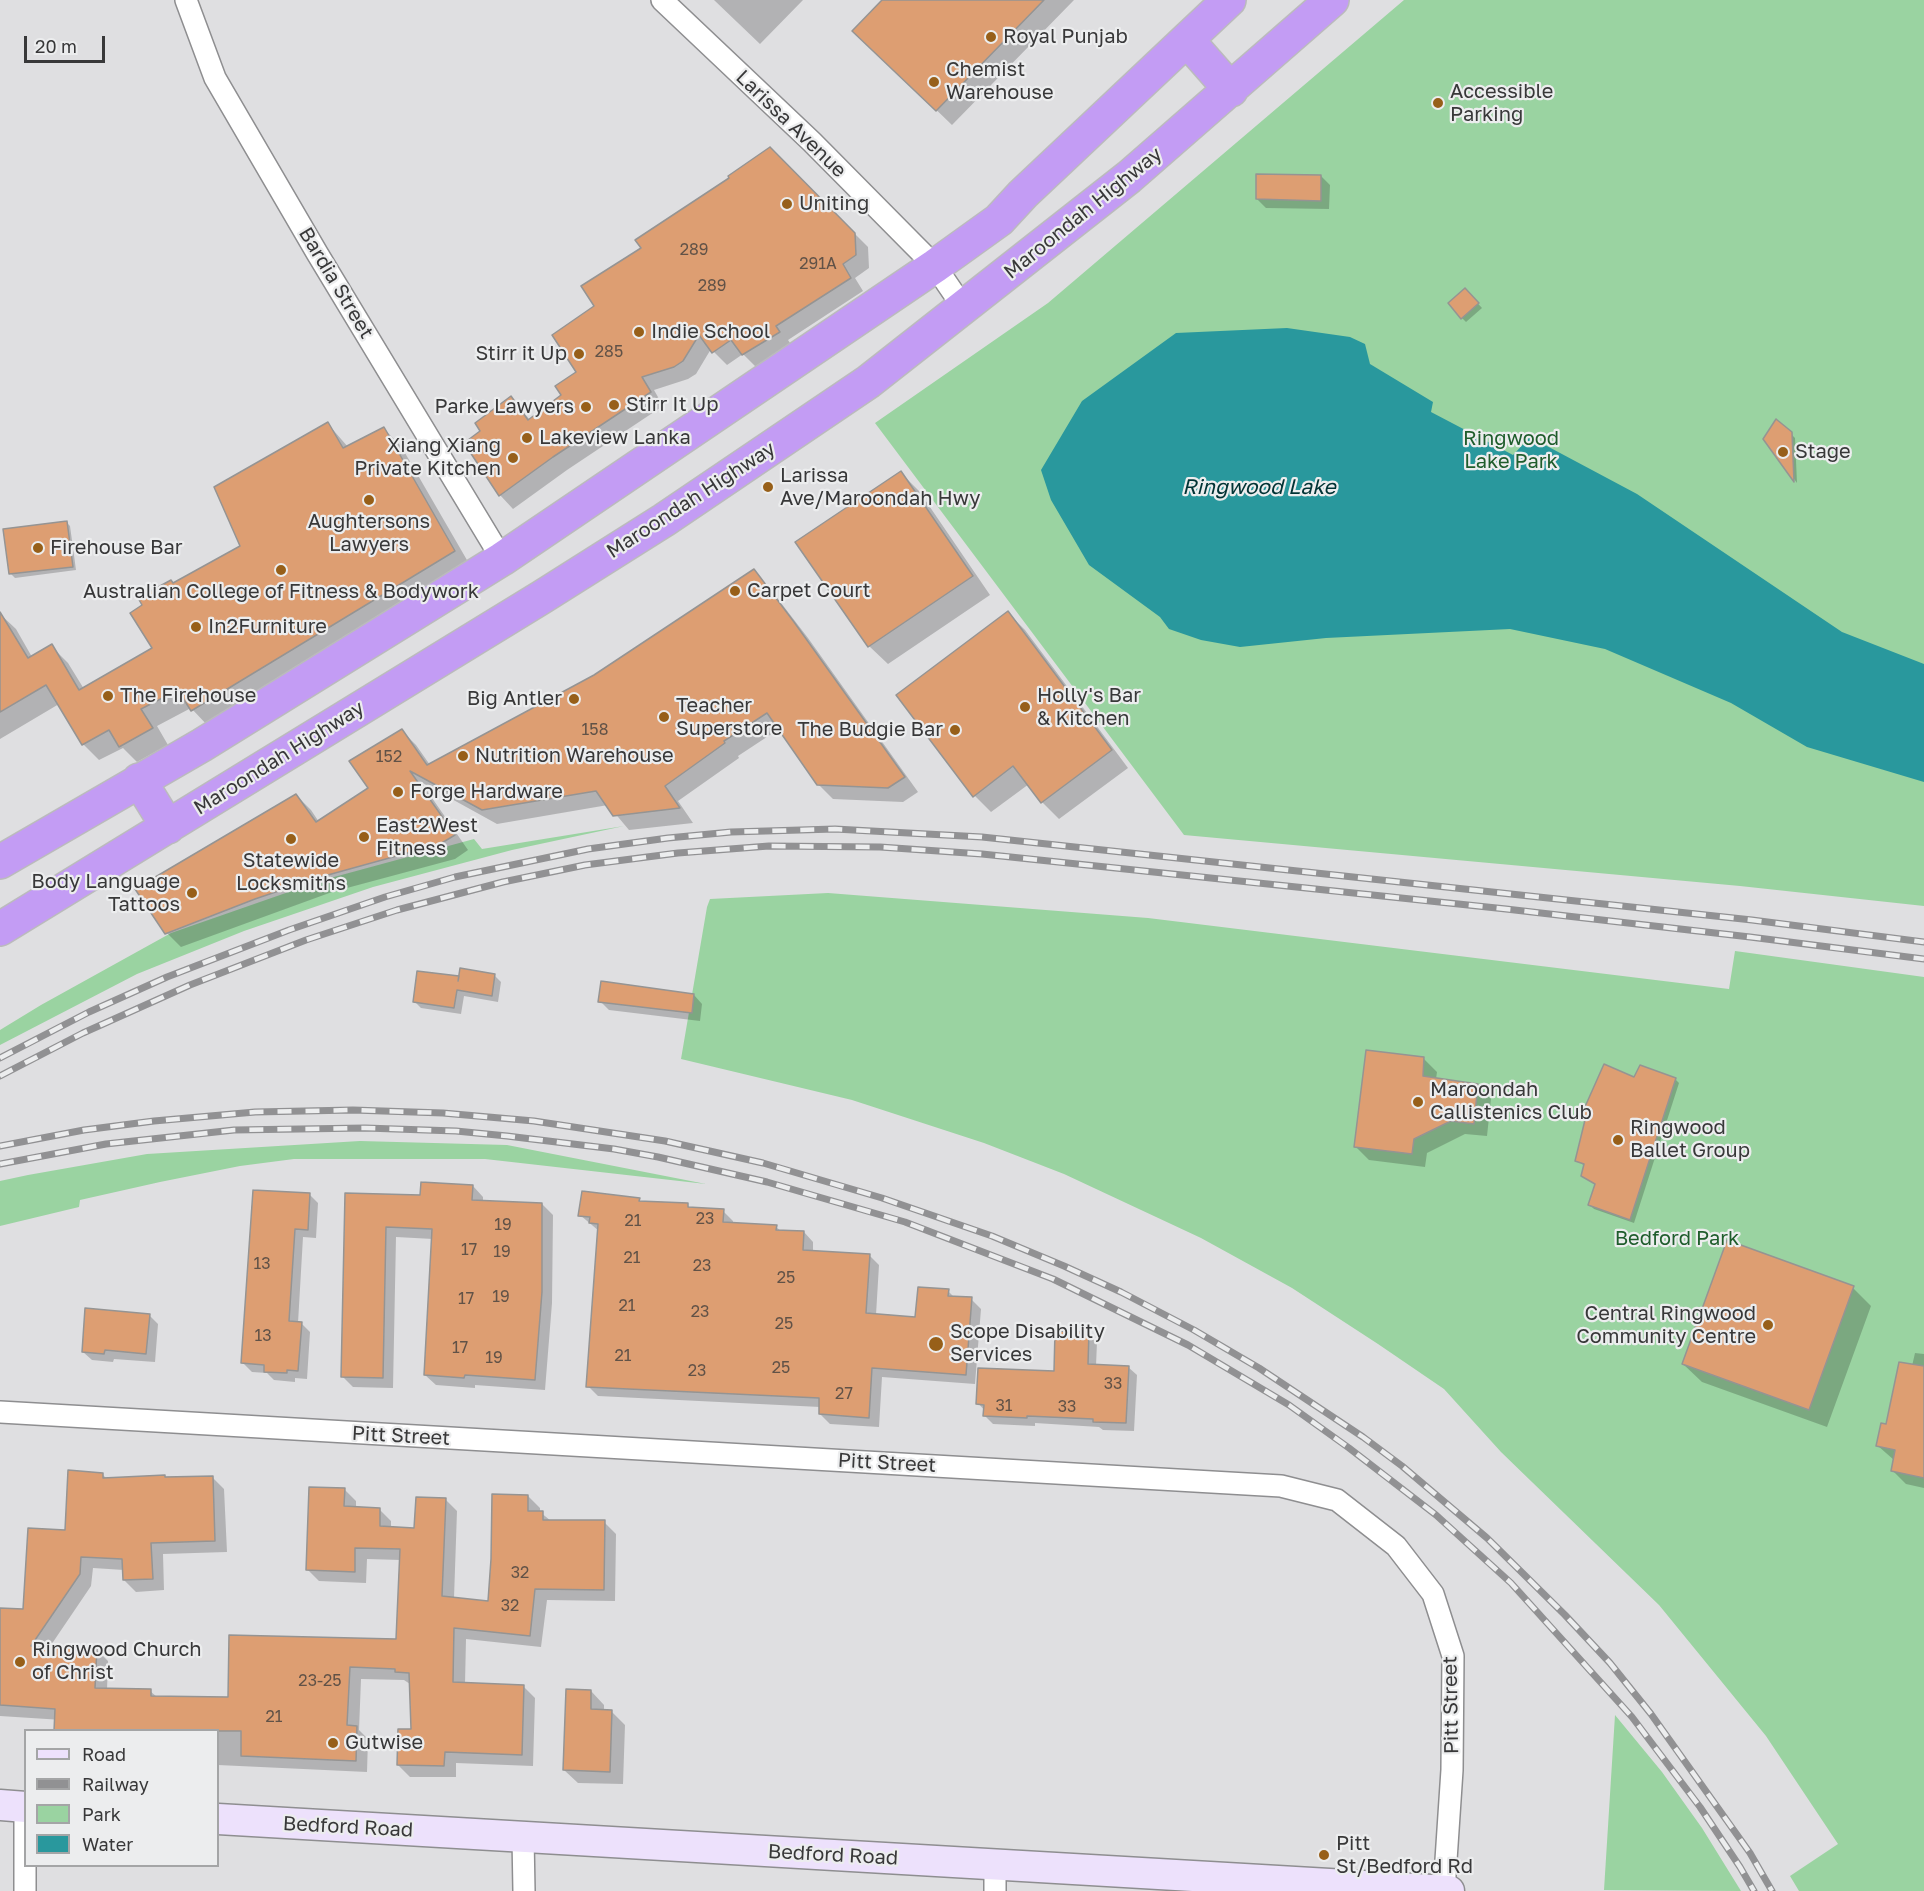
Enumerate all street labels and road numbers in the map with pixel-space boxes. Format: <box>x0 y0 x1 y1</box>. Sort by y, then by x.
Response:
street label: Larissa Avenue <box>731 65 851 183</box>
street label: Maroondah Highway <box>999 142 1167 284</box>
street label: Bardia Street <box>293 223 379 343</box>
street label: Maroondah Highway <box>602 437 780 563</box>
street label: Maroondah Highway <box>189 696 369 820</box>
street label: Pitt Street <box>351 1421 451 1451</box>
street label: Pitt Street <box>837 1448 937 1478</box>
street label: Pitt Street <box>1438 1656 1464 1754</box>
street label: Bedford Road <box>282 1812 414 1842</box>
street label: Bedford Road <box>767 1840 899 1870</box>

